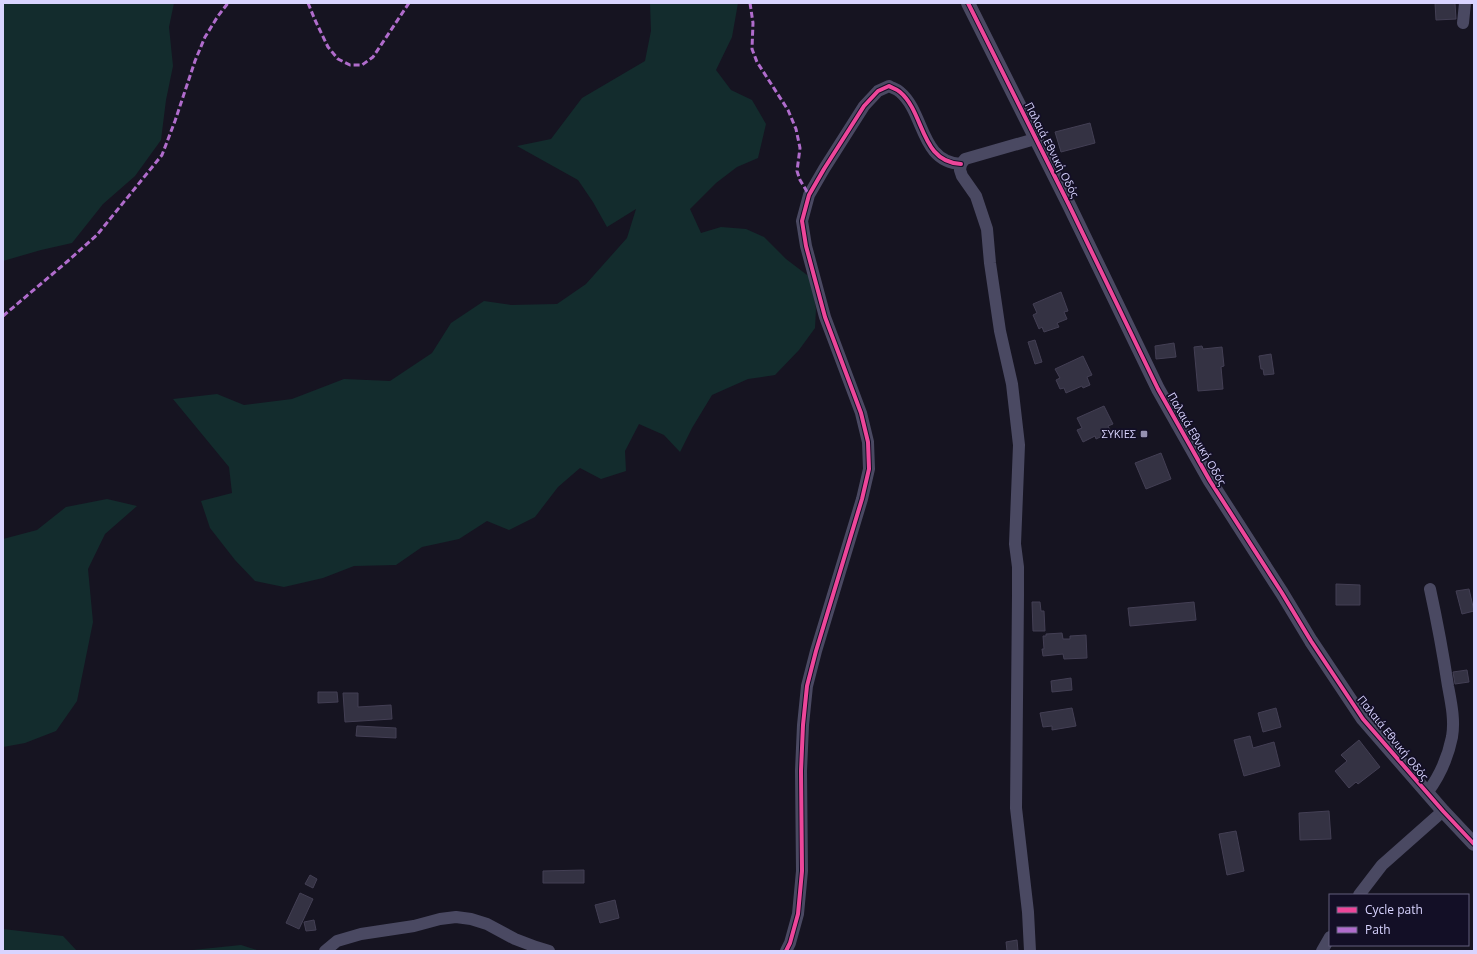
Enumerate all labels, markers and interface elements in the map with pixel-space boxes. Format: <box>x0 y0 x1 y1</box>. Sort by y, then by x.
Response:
street label: Παλαιά Εθνική Οδός <box>1022 99 1083 200</box>
street label: Παλαιά Εθνική Οδός <box>1165 389 1230 488</box>
place label: ΣΥΚΙΕΣ <box>1101 426 1136 441</box>
marker: ΣΥΚΙΕΣ <box>1139 429 1149 439</box>
street label: Παλαιά Εθνική Οδός <box>1354 692 1432 783</box>
legend <box>1329 894 1469 946</box>
text: Cycle path <box>1365 901 1423 918</box>
text: Path <box>1365 921 1391 938</box>

